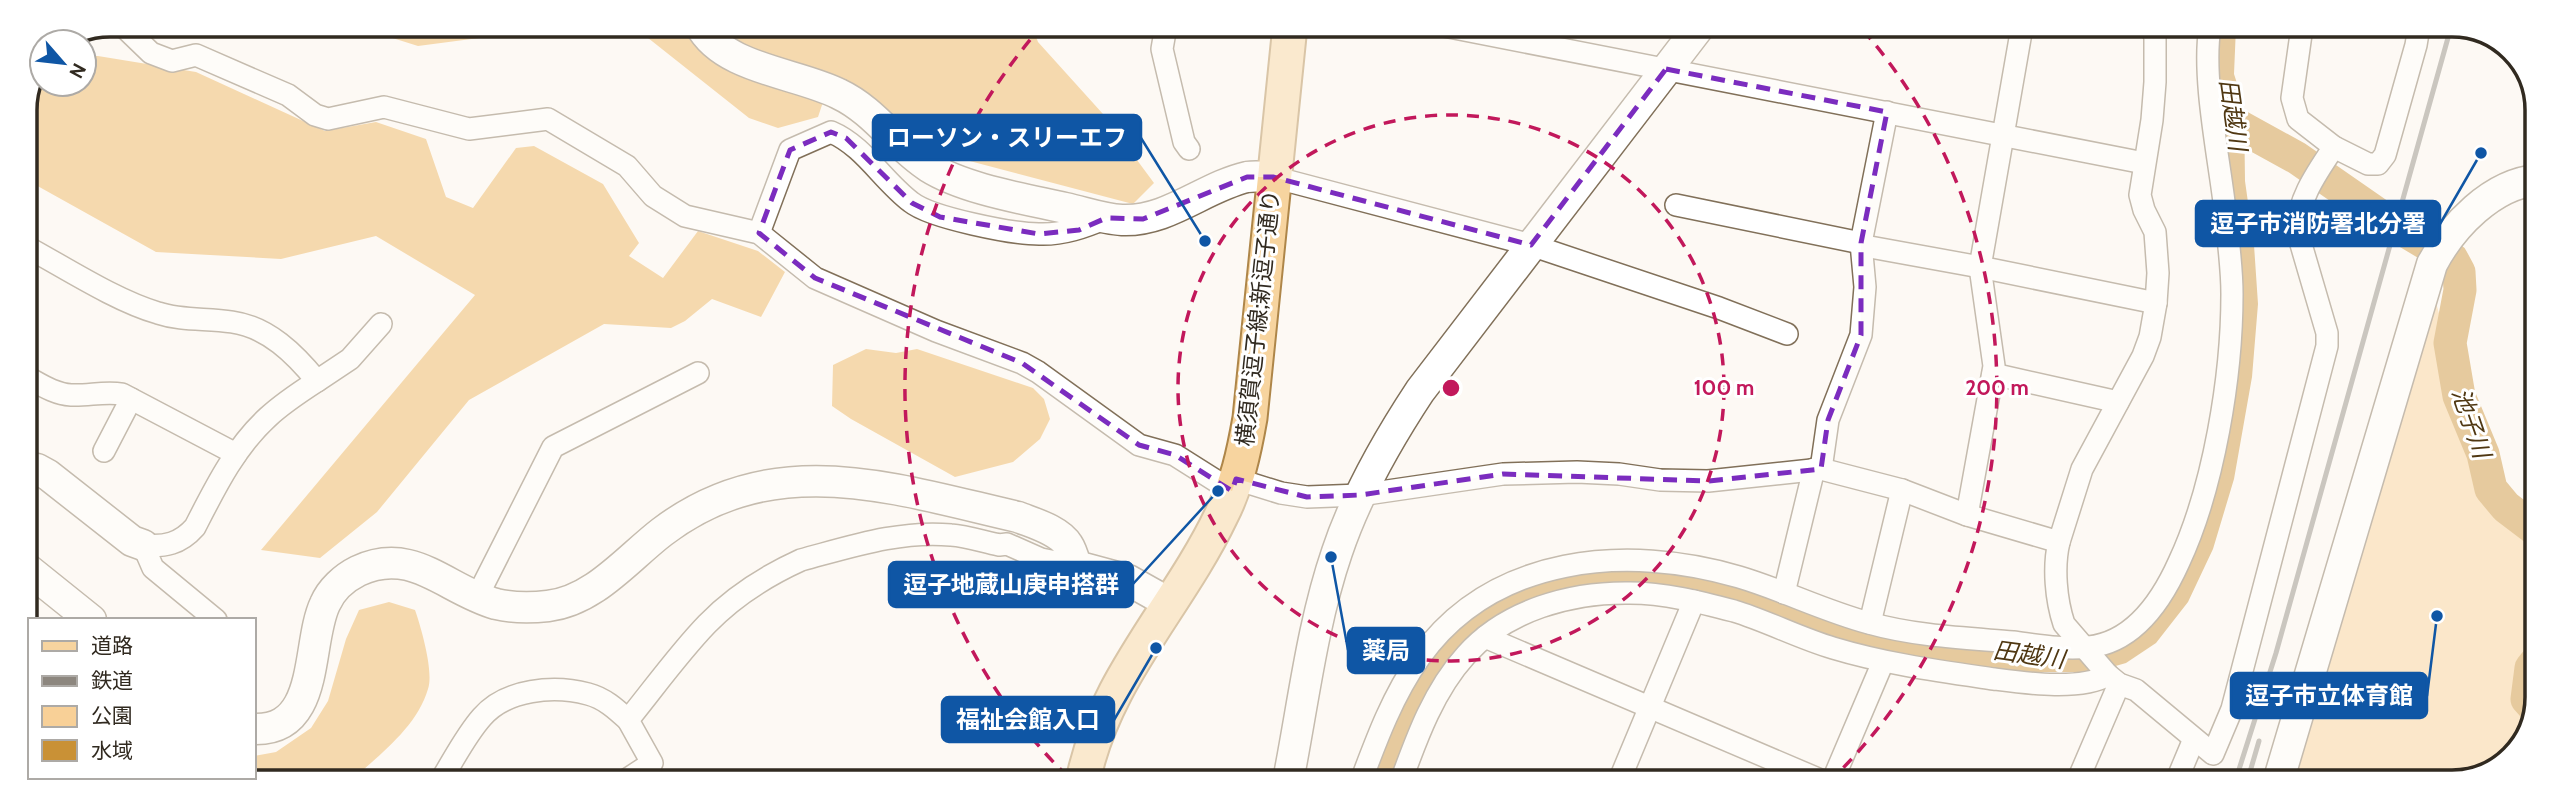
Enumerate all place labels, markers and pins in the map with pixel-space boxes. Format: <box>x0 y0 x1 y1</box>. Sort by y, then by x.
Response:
callout: ローソン・スリーエフ <box>873 115 1141 160</box>
callout: 逗子市消防署北分署 <box>2196 201 2440 246</box>
centre of rings <box>1439 376 1463 400</box>
callout: 逗子地蔵山庚申搭群 <box>889 562 1133 607</box>
callout: 薬局 <box>1348 628 1424 673</box>
callout: 逗子市立体育館 <box>2231 673 2427 718</box>
callout: 福祉会館入口 <box>942 697 1114 742</box>

